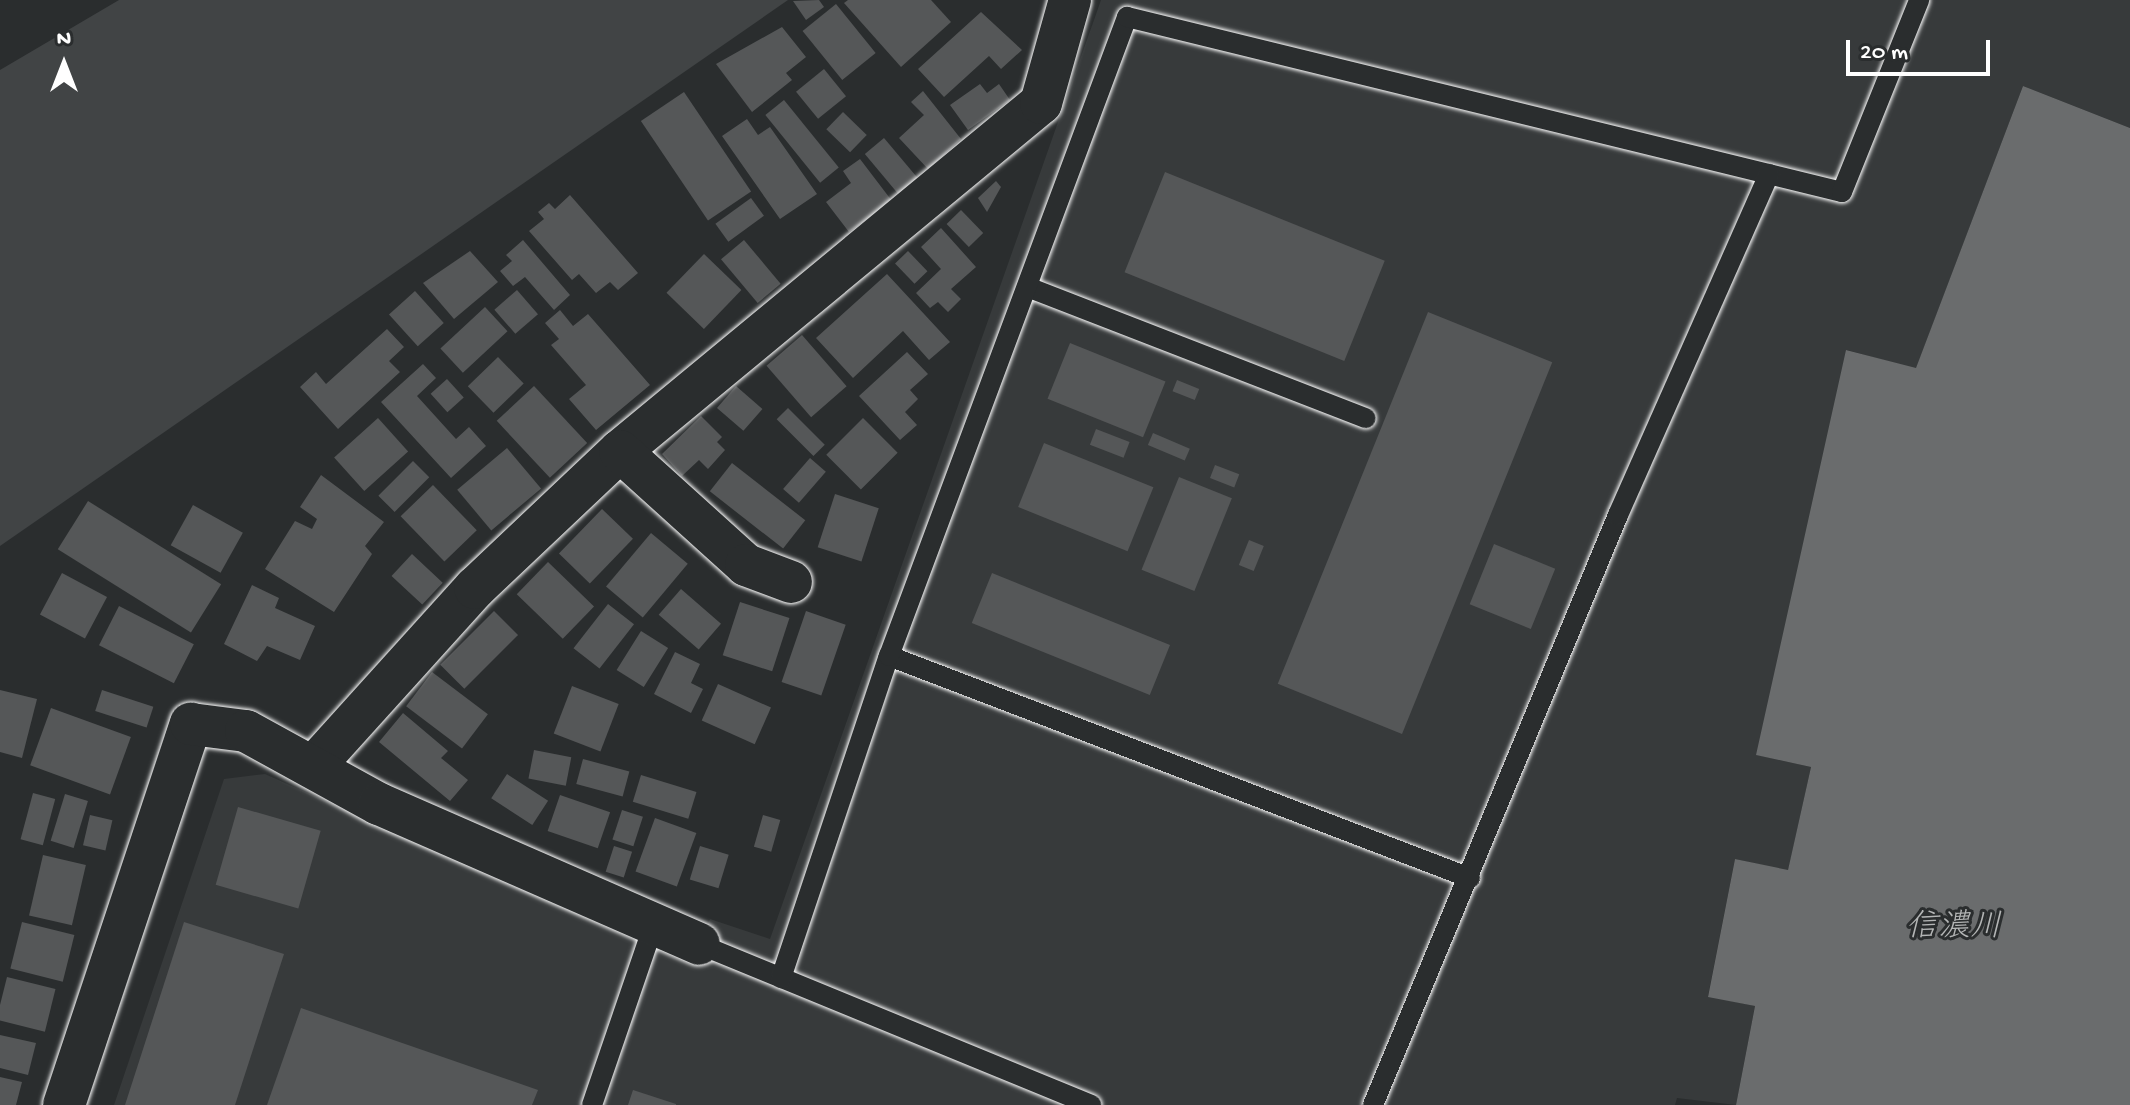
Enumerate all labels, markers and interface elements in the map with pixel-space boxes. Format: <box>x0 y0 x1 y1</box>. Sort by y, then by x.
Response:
north arrow <box>24 24 104 104</box>
scale bar <box>1850 24 1994 74</box>
text: N <box>57 27 71 53</box>
text: 20 m <box>1860 39 1908 68</box>
water label: 信濃川 <box>1906 910 2002 948</box>

